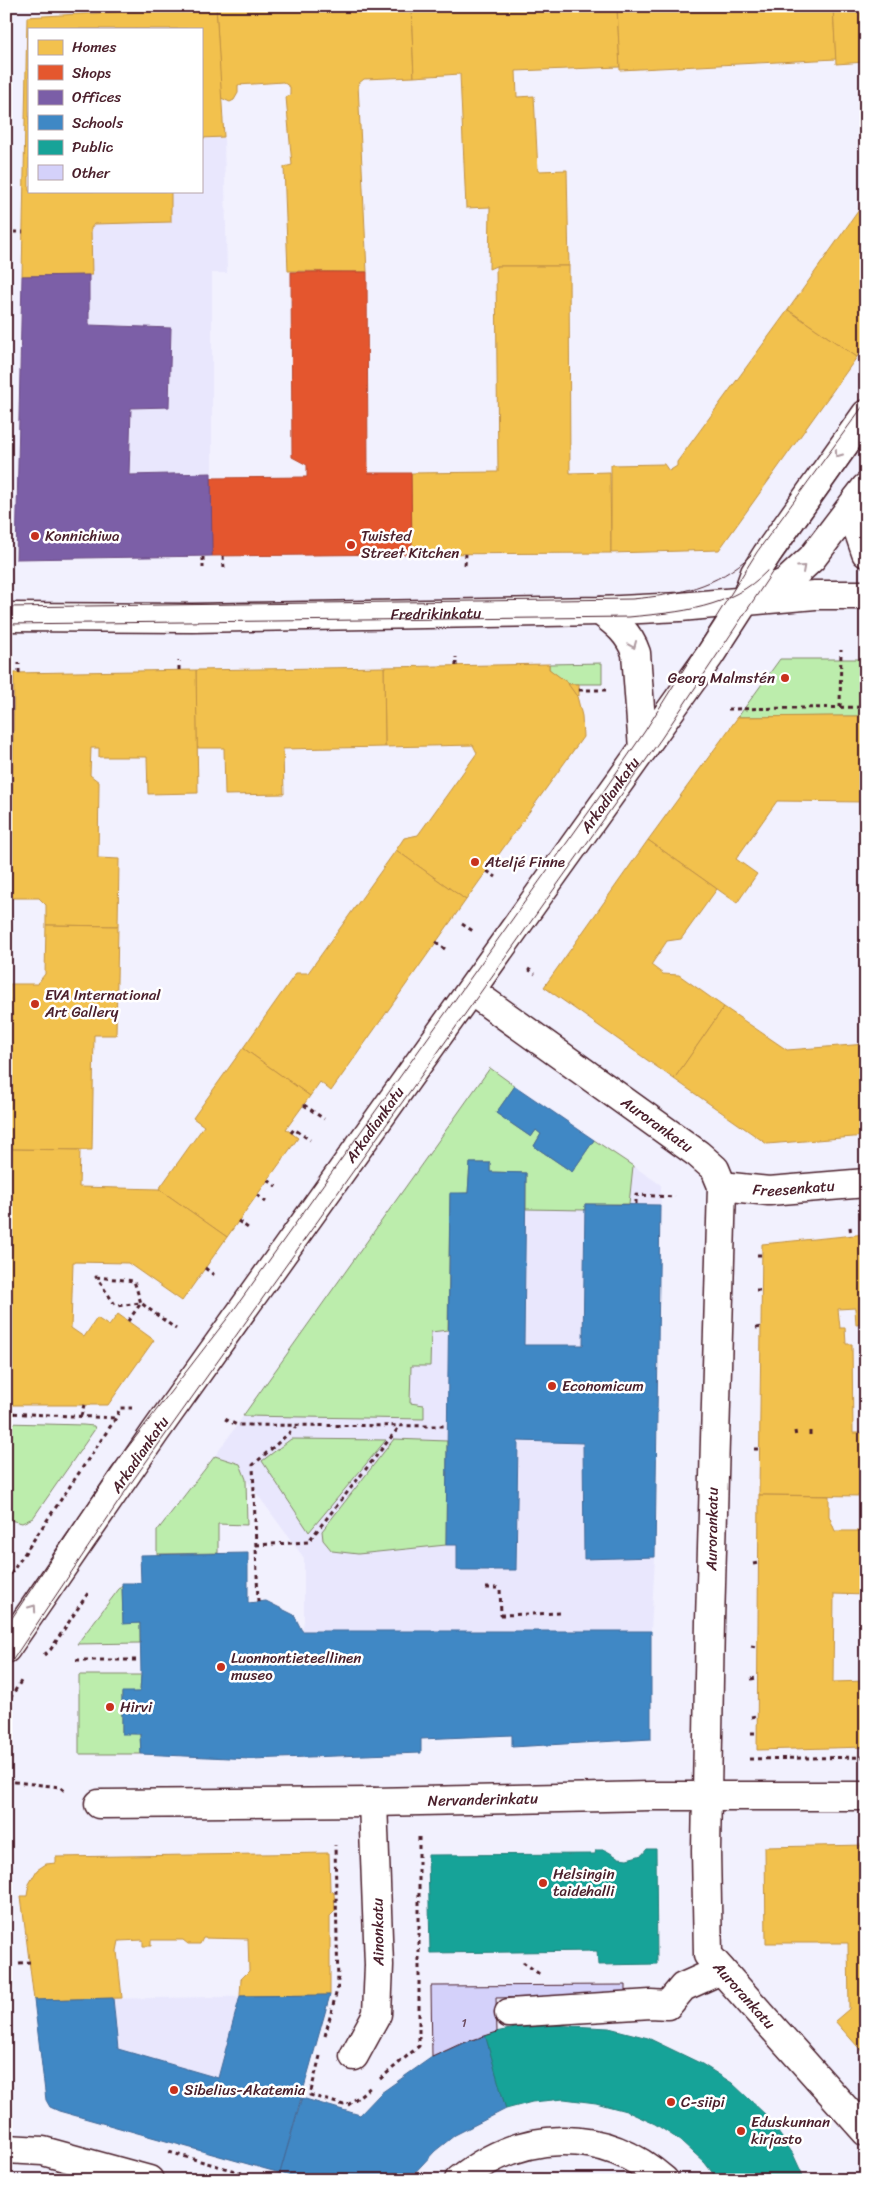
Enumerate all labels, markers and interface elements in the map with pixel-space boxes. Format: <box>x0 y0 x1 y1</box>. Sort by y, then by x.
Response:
legend <box>28 28 202 192</box>
text: Homes <box>72 34 116 60</box>
text: Shops <box>72 60 112 86</box>
text: Offices <box>72 84 121 110</box>
text: Schools <box>72 110 123 136</box>
text: Public <box>72 134 114 160</box>
text: Other <box>72 160 111 186</box>
one-way arrow <box>835 448 844 458</box>
place label: Konnichiwa <box>45 523 120 549</box>
place label: Twisted Street Kitchen <box>361 523 459 566</box>
marker: Konnichiwa <box>29 530 41 542</box>
marker: Twisted Street Kitchen <box>345 539 357 551</box>
one-way arrow <box>796 565 805 574</box>
street label: Fredrikinkatu <box>390 600 481 628</box>
one-way arrow <box>627 640 637 649</box>
place label: Georg Malmstén <box>668 665 775 691</box>
marker: Georg Malmstén <box>779 672 791 684</box>
street label: Arkadiankatu <box>573 751 646 840</box>
place label: Ateljé Finne <box>484 849 565 875</box>
marker: Ateljé Finne <box>469 856 481 868</box>
place label: EVA International Art Gallery <box>44 982 161 1025</box>
marker: EVA International Art Gallery <box>29 998 41 1010</box>
street label: Arkadiankatu <box>338 1081 411 1169</box>
street label: Aurorankatu <box>615 1089 699 1160</box>
street label: Freesenkatu <box>751 1173 836 1204</box>
place label: Economicum <box>562 1373 644 1399</box>
marker: Economicum <box>546 1380 558 1392</box>
street label: Arkadiankatu <box>103 1411 176 1499</box>
street label: Aurorankatu <box>698 1487 726 1572</box>
one-way arrow <box>27 1604 36 1614</box>
place label: Luonnontieteellinen museo <box>231 1645 361 1688</box>
marker: Luonnontieteellinen museo <box>215 1661 227 1673</box>
place label: Hirvi <box>120 1694 153 1720</box>
marker: Hirvi <box>104 1701 116 1713</box>
street label: Nervanderinkatu <box>427 1785 539 1814</box>
place label: Helsingin taidehalli <box>553 1861 615 1904</box>
marker: Helsingin taidehalli <box>537 1877 549 1889</box>
street label: Ainonkatu <box>364 1898 392 1967</box>
street label: Aurorankatu <box>706 1955 782 2035</box>
house number: 1 <box>461 2012 467 2034</box>
place label: Sibelius-Akatemia <box>184 2077 306 2103</box>
marker: Sibelius-Akatemia <box>168 2084 180 2096</box>
place label: C-siipi <box>681 2089 725 2115</box>
marker: C-siipi <box>665 2096 677 2108</box>
place label: Eduskunnan kirjasto <box>751 2109 830 2152</box>
marker: Eduskunnan kirjasto <box>735 2125 747 2137</box>

